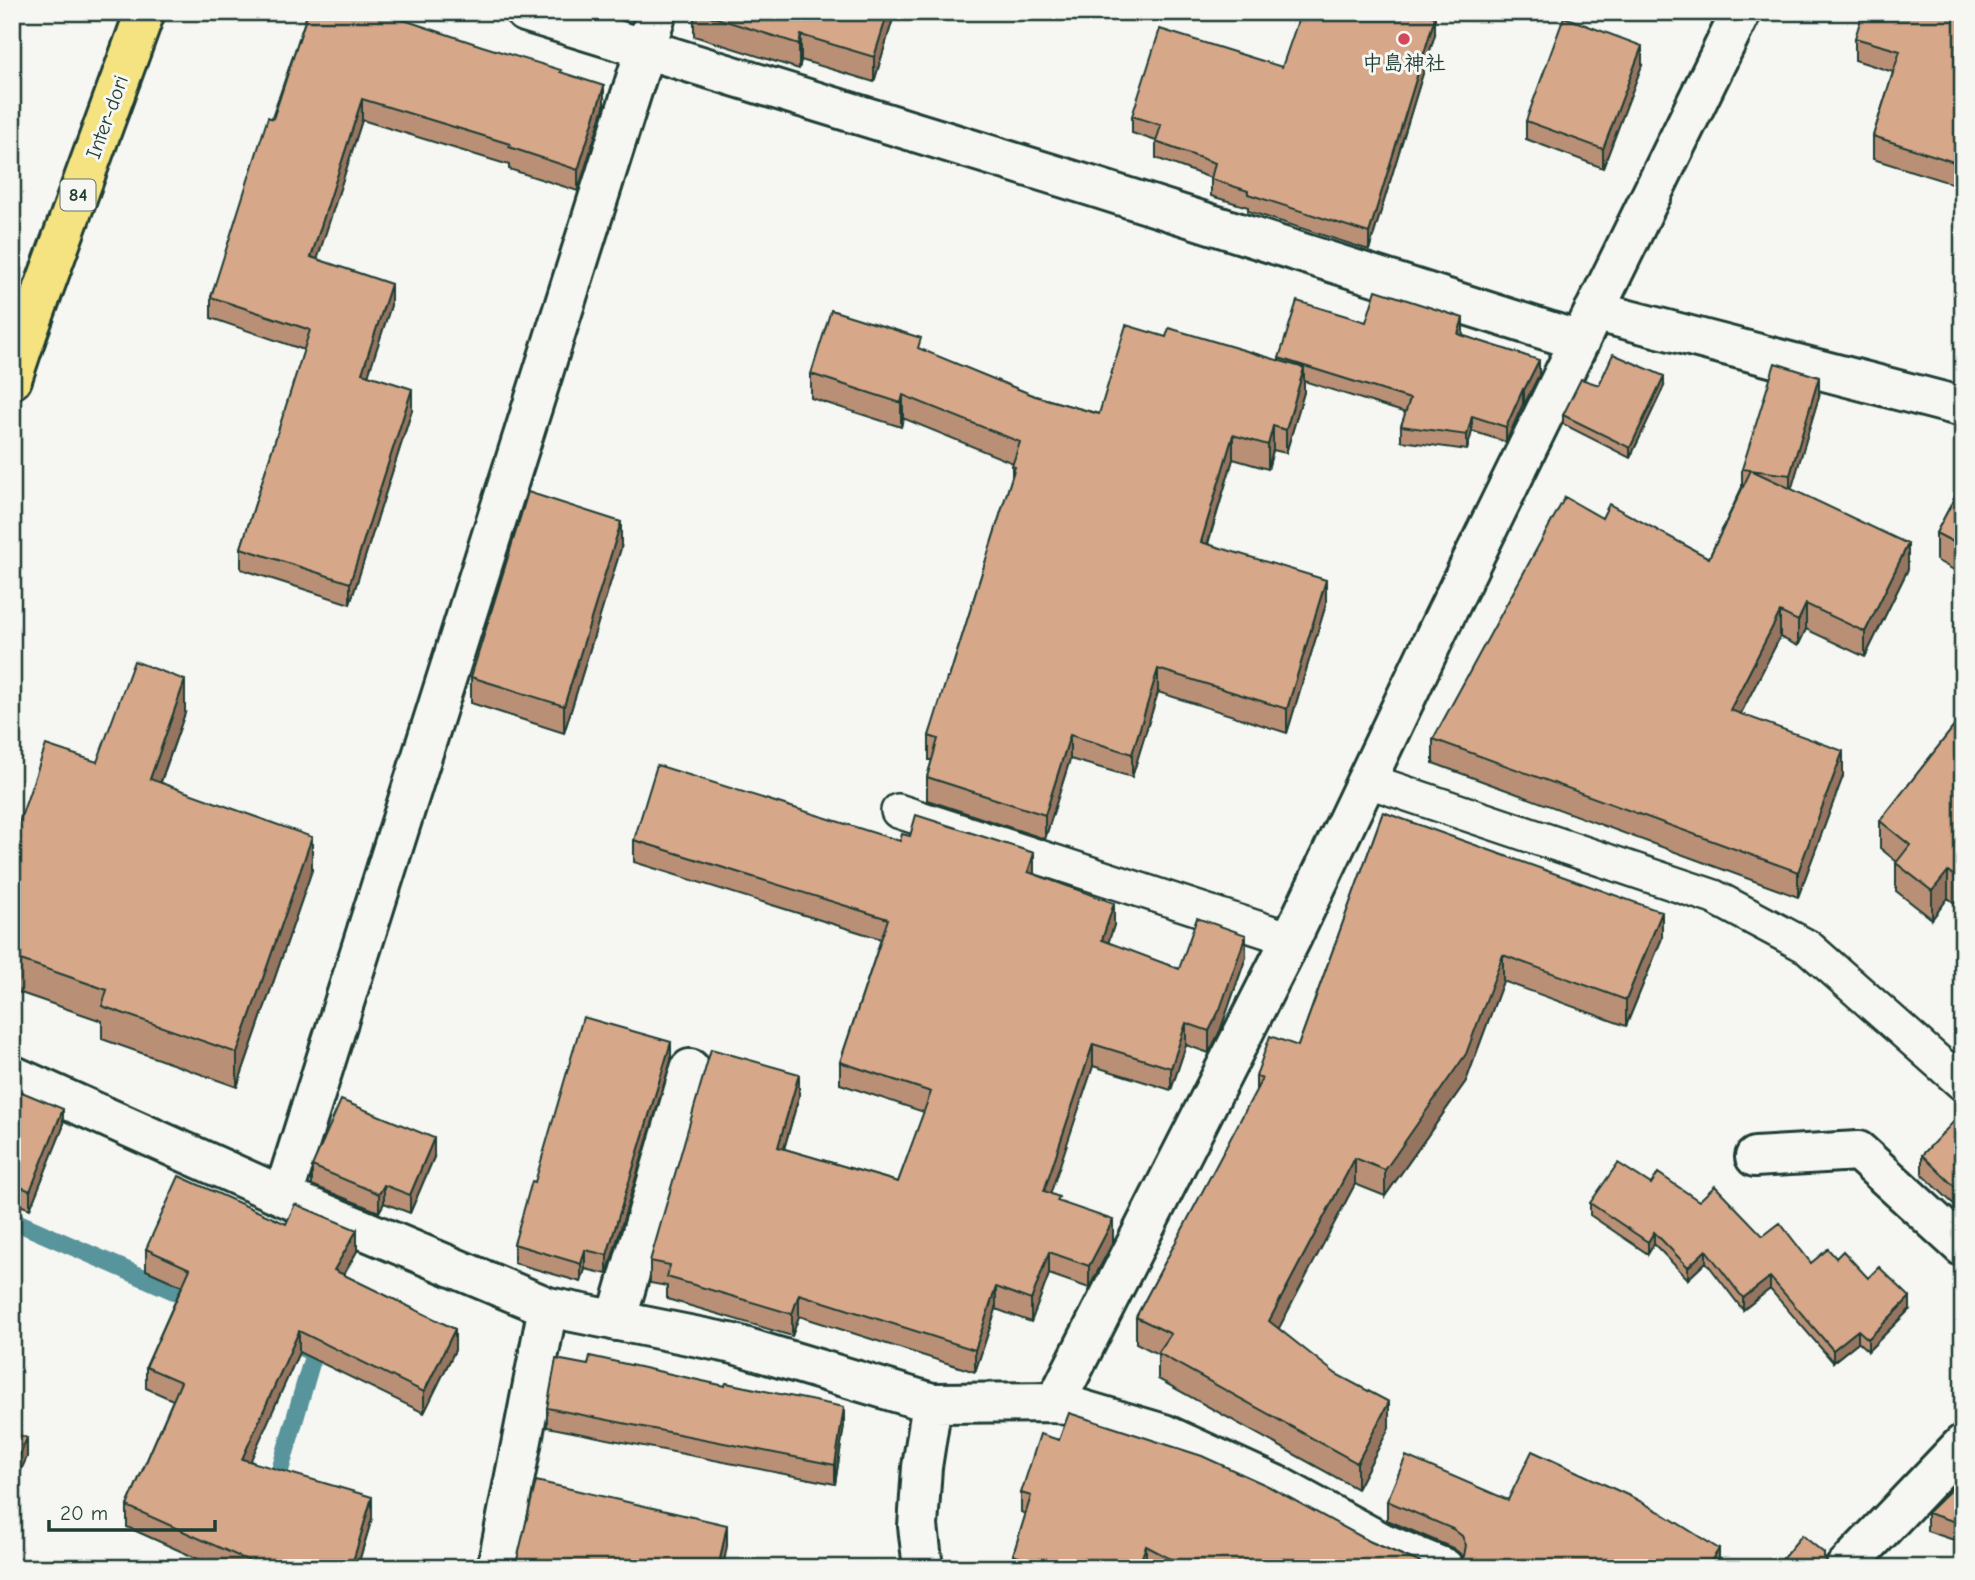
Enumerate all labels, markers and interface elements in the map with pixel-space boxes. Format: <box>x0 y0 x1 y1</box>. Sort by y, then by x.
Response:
marker: 中島神社 <box>1396 31 1412 47</box>
place label: 中島神社 <box>1362 51 1446 75</box>
street label: Inter-dori <box>81 72 133 162</box>
road number: 84 <box>60 180 96 210</box>
scale bar <box>49 1489 215 1533</box>
text: 20 m <box>60 1501 108 1525</box>

